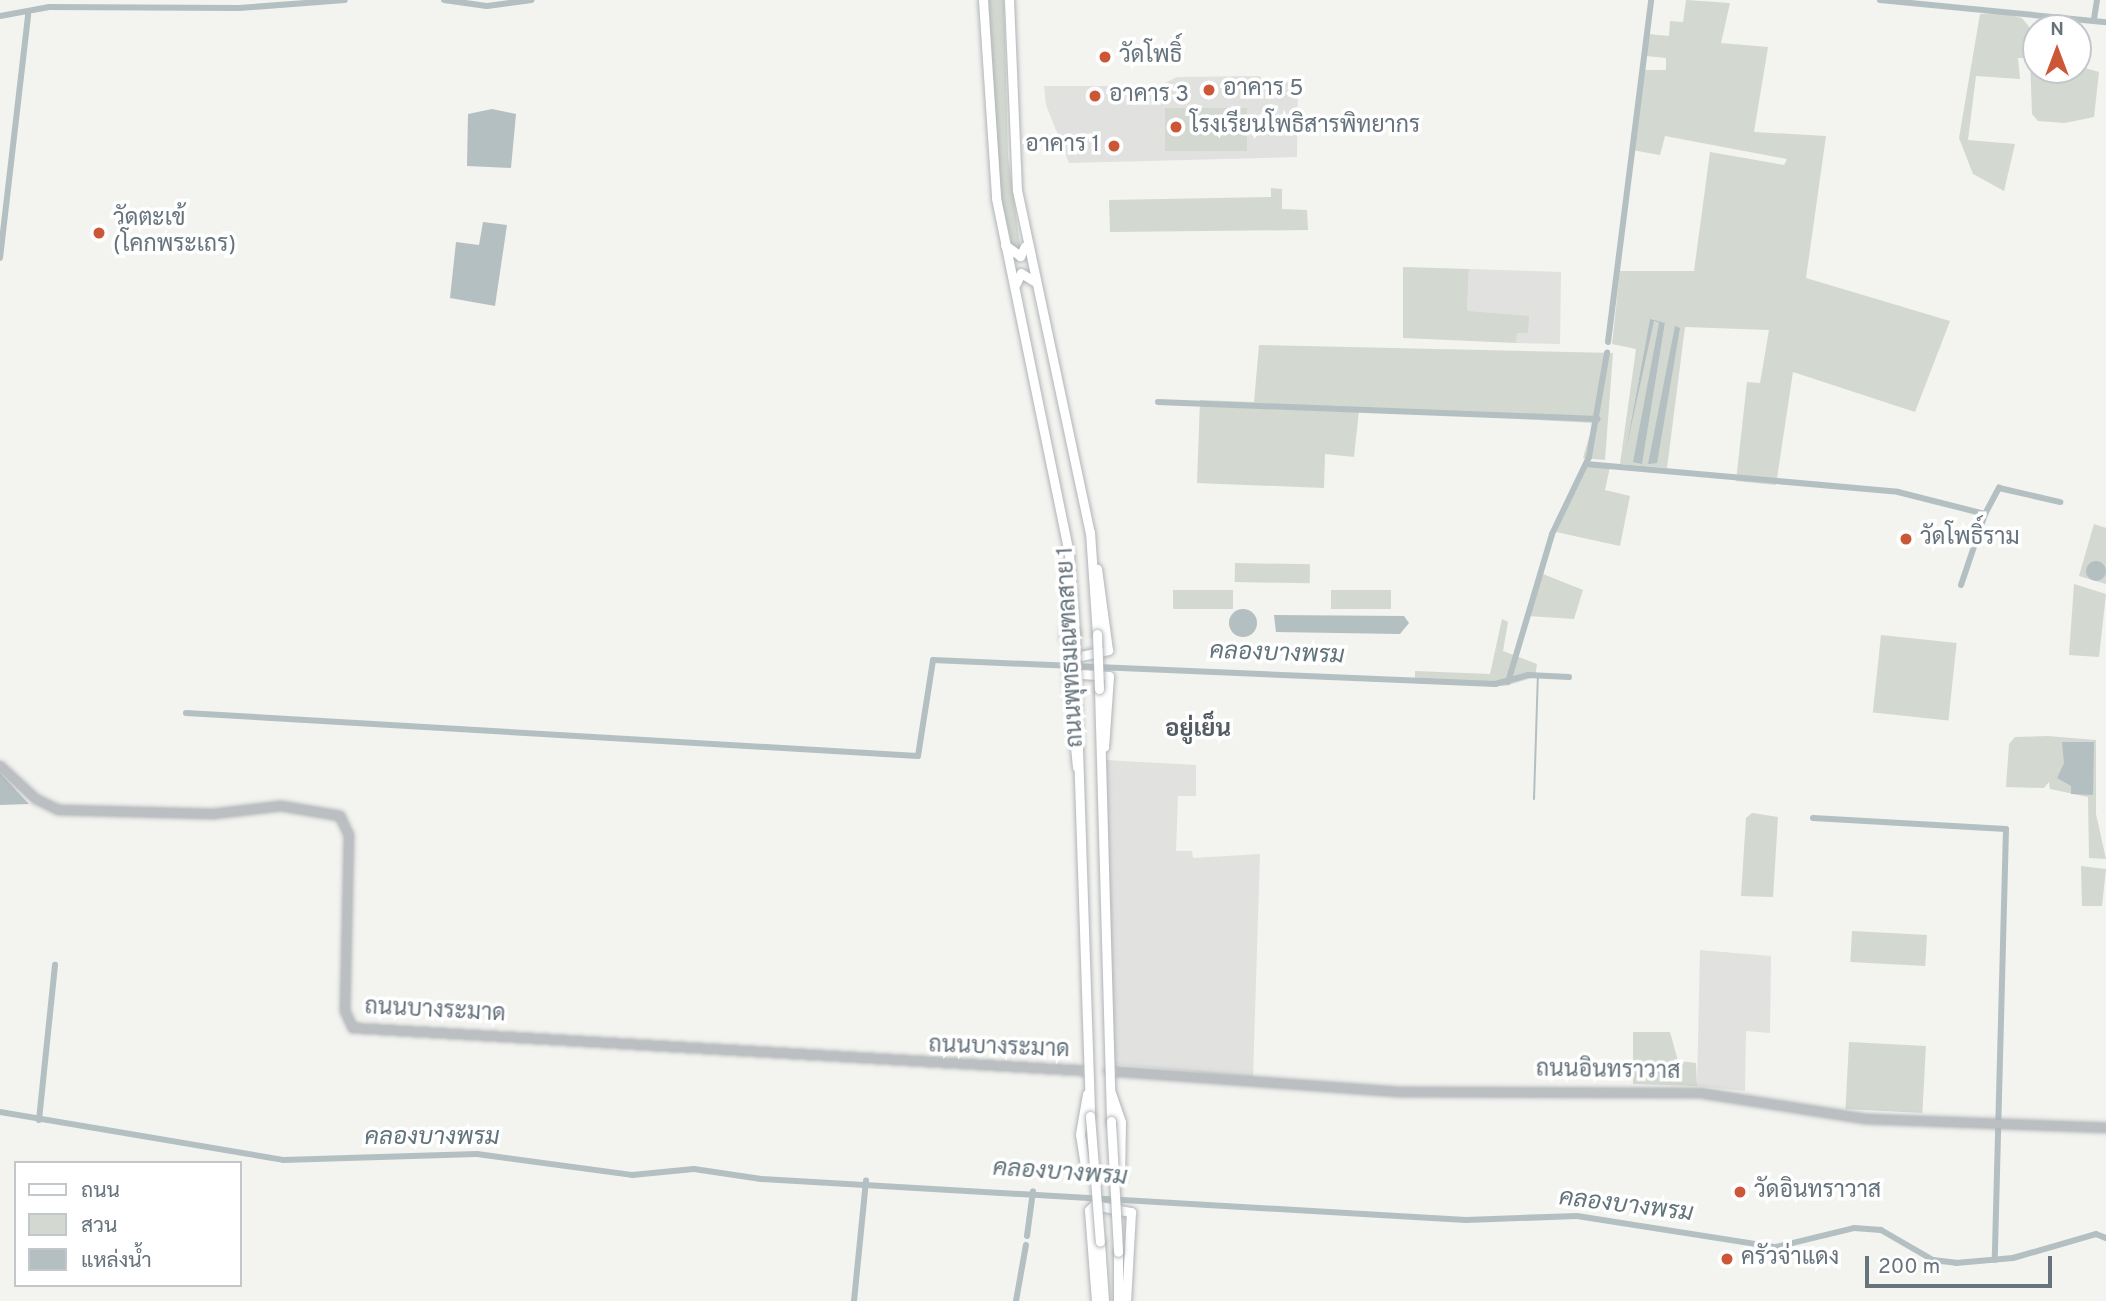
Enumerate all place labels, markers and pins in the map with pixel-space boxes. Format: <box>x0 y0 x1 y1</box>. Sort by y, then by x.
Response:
place label: วัดโพธิ์ <box>1119 43 1182 71</box>
marker: วัดโพธิ์ <box>1097 49 1113 65</box>
place label: อาคาร 5 <box>1223 76 1303 104</box>
place label: อาคาร 3 <box>1109 82 1189 110</box>
marker: อาคาร 5 <box>1201 82 1217 98</box>
marker: อาคาร 3 <box>1087 88 1103 104</box>
place label: โรงเรียนโพธิสารพิทยากร <box>1190 113 1420 141</box>
marker: โรงเรียนโพธิสารพิทยากร <box>1168 119 1184 135</box>
place label: อาคาร 1 <box>1025 132 1100 160</box>
marker: อาคาร 1 <box>1106 138 1122 154</box>
place label: วัดตะเข้ (โคกพระเถร) <box>113 206 236 260</box>
marker: วัดตะเข้ (โคกพระเถร) <box>91 225 107 241</box>
place label: วัดโพธิ์ราม <box>1920 525 2020 553</box>
marker: วัดโพธิ์ราม <box>1898 531 1914 547</box>
place label: วัดอินทราวาส <box>1754 1178 1881 1206</box>
marker: วัดอินทราวาส <box>1732 1184 1748 1200</box>
place label: ครัวจ่าแดง <box>1741 1245 1839 1273</box>
marker: ครัวจ่าแดง <box>1719 1251 1735 1267</box>

